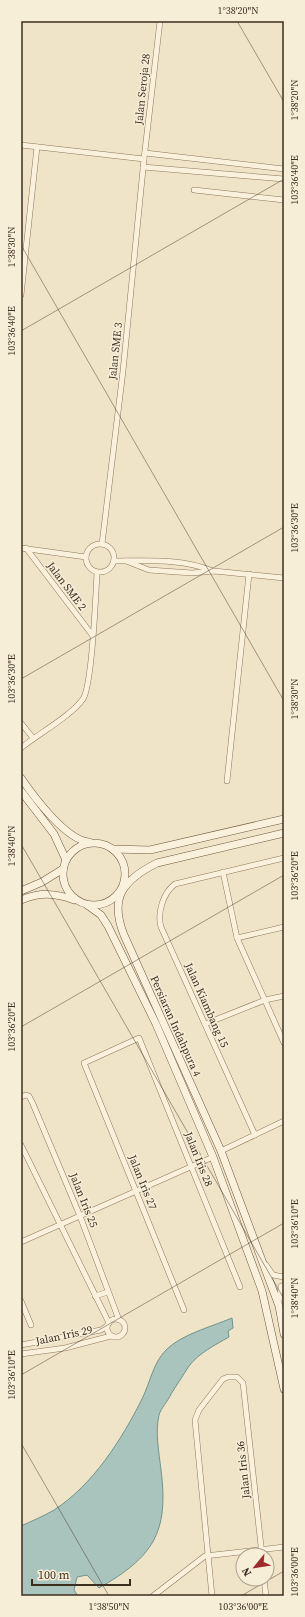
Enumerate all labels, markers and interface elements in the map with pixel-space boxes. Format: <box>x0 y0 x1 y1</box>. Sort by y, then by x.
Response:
text: 1°38'20"N <box>217 4 259 17</box>
street label: Jalan Seroja 28 <box>131 53 154 126</box>
text: 1°38'20"N <box>288 79 301 121</box>
text: 103°36'40"E <box>288 155 301 205</box>
text: 1°38'30"N <box>5 226 18 268</box>
text: 103°36'40"E <box>5 306 18 356</box>
street label: Jalan SME 3 <box>105 321 126 381</box>
text: 103°36'30"E <box>288 503 301 553</box>
street label: Jalan SME 2 <box>43 558 90 614</box>
text: 103°36'30"E <box>5 654 18 704</box>
text: 1°38'30"N <box>288 678 301 720</box>
text: 1°38'40"N <box>5 825 18 867</box>
text: 103°36'20"E <box>288 851 301 901</box>
street label: Jalan Kiambang 15 <box>181 960 232 1050</box>
street label: Persiaran Indahpura 4 <box>146 973 205 1080</box>
text: 103°36'20"E <box>5 1002 18 1052</box>
street label: Jalan Iris 28 <box>180 1129 216 1189</box>
street label: Jalan Iris 27 <box>124 1152 160 1212</box>
street label: Jalan Iris 25 <box>65 1170 101 1230</box>
text: 103°36'10"E <box>288 1199 301 1249</box>
text: 1°38'40"N <box>288 1277 301 1319</box>
street label: Jalan Iris 29 <box>33 1322 94 1349</box>
text: 103°36'10"E <box>5 1350 18 1400</box>
street label: Jalan Iris 36 <box>233 1440 254 1500</box>
north arrow <box>235 1547 275 1587</box>
text: 103°36'00"E <box>288 1547 301 1597</box>
scale bar <box>32 1561 130 1587</box>
text: N <box>238 1565 255 1579</box>
text: 100 m <box>38 1567 70 1583</box>
text: 1°38'50"N <box>88 1600 130 1613</box>
text: 103°36'00"E <box>218 1600 268 1613</box>

